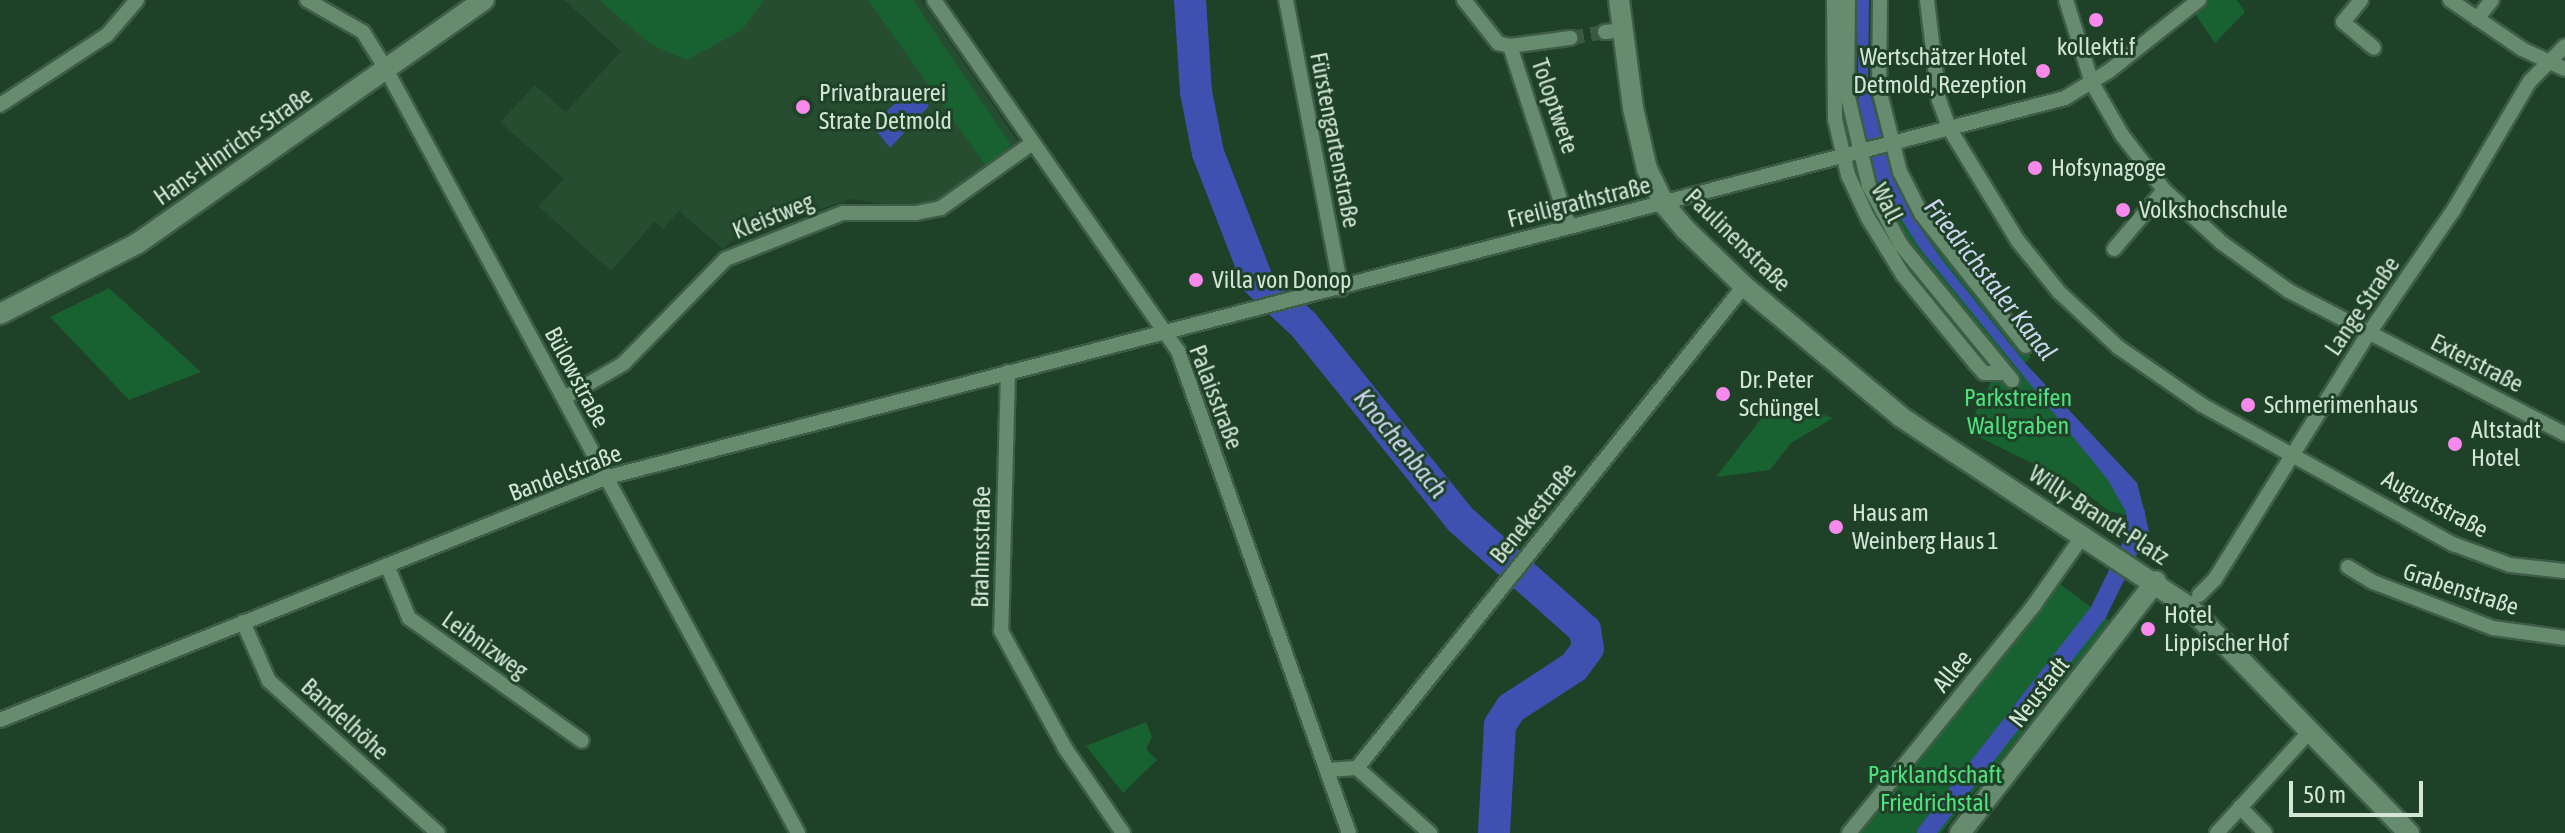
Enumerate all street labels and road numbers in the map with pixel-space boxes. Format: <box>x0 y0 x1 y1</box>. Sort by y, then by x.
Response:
street label: Fürstengartenstraße <box>1304 50 1366 230</box>
street label: Toloptwete <box>1525 55 1585 157</box>
street label: Hans-Hinrichs-Straße <box>148 81 318 211</box>
street label: Freiligrathstraße <box>1504 170 1654 234</box>
street label: Wall <box>1865 178 1909 228</box>
street label: Paulinenstraße <box>1679 183 1797 297</box>
street label: Kleistweg <box>728 187 818 245</box>
street label: Lange Straße <box>2318 251 2406 361</box>
street label: Bülowstraße <box>539 322 615 432</box>
street label: Exterstraße <box>2426 327 2528 399</box>
street label: Palaisstraße <box>1183 341 1249 453</box>
street label: Bandelstraße <box>505 438 625 508</box>
street label: Benekestraße <box>1484 457 1582 569</box>
street label: Willy-Brandt-Platz <box>2024 459 2174 571</box>
street label: Auguststraße <box>2377 464 2493 544</box>
street label: Brahmsstraße <box>966 486 996 608</box>
street label: Grabenstraße <box>2400 557 2522 621</box>
street label: Leibnizweg <box>437 605 533 685</box>
street label: Allee <box>1926 644 1978 698</box>
street label: Neustadt <box>2003 651 2075 733</box>
street label: Bandelhöhe <box>295 672 395 766</box>

